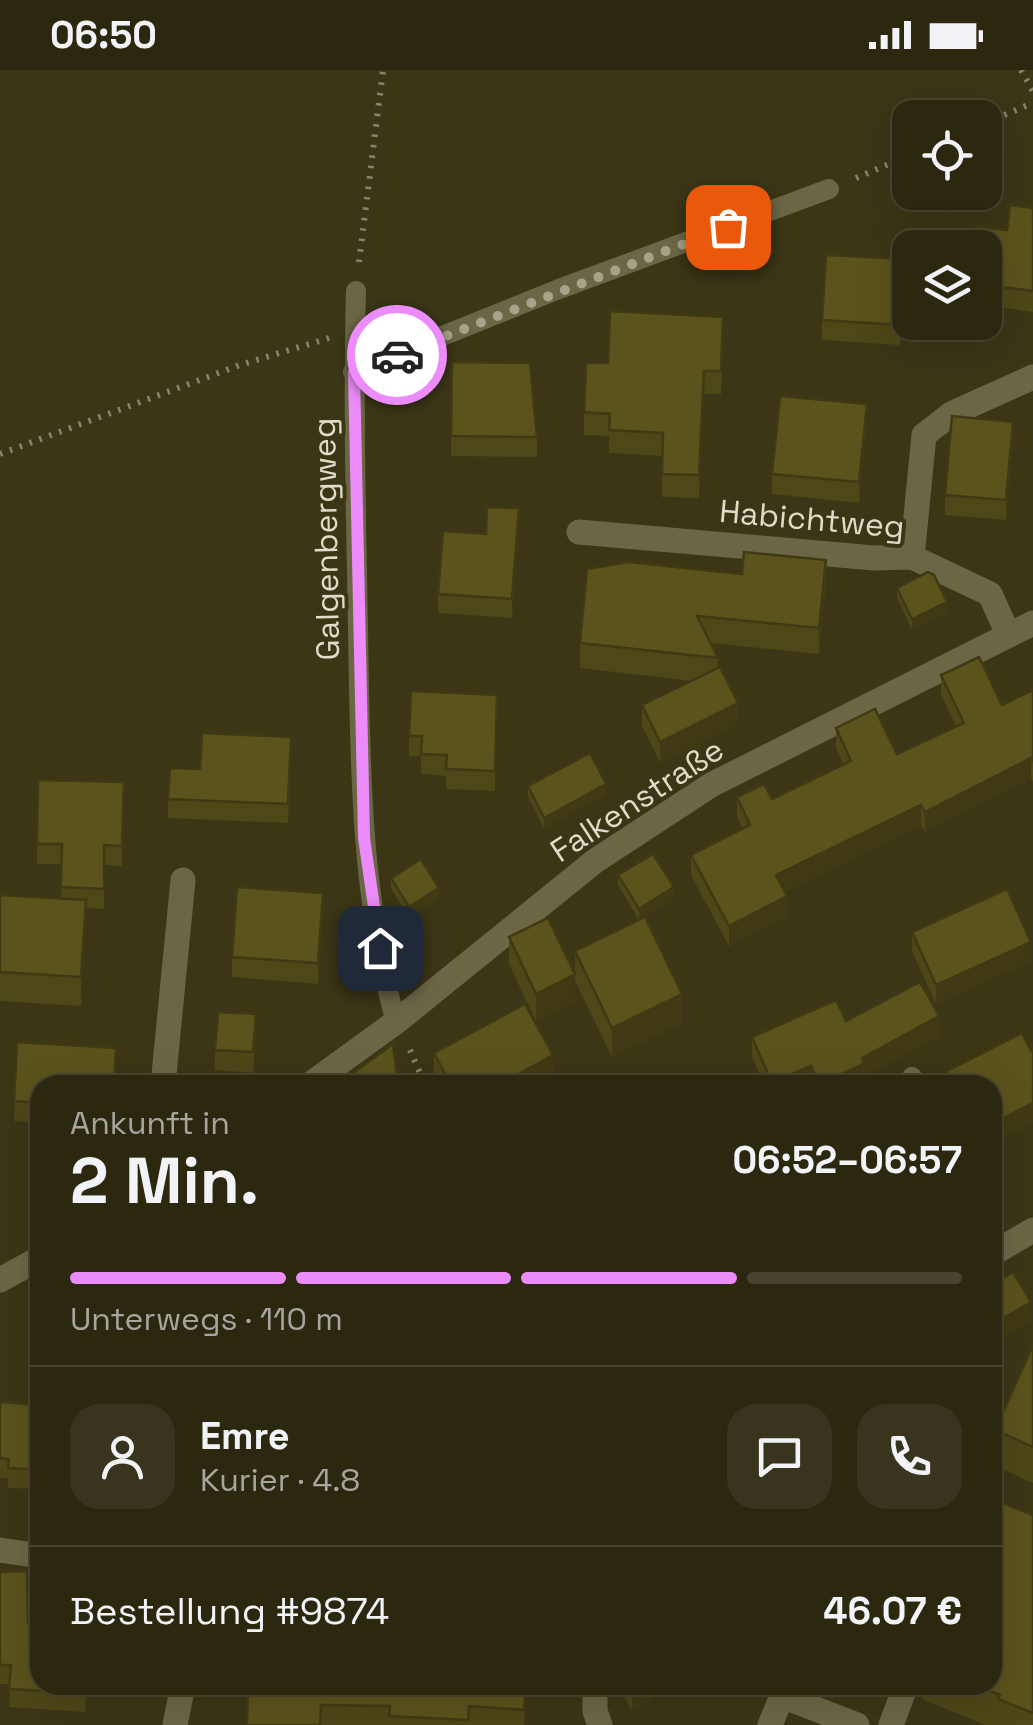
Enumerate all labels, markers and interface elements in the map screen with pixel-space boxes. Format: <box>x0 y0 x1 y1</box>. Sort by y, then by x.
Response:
text: 06:50 <box>50 11 157 59</box>
map controls <box>892 100 1002 340</box>
button: locate <box>892 100 1002 210</box>
pin <box>686 185 771 270</box>
icon: bag <box>701 200 756 255</box>
button: layers <box>892 230 1002 340</box>
courier <box>347 305 447 405</box>
icon: car <box>370 328 425 383</box>
street label: Galgenbergweg <box>304 417 348 661</box>
street label: Habichtweg <box>718 491 906 547</box>
street label: Falkenstraße <box>543 729 731 871</box>
pin <box>338 906 423 991</box>
icon: home <box>353 921 408 976</box>
text: Ankunft in <box>70 1103 230 1143</box>
text: 06:52–06:57 <box>732 1136 962 1184</box>
text: 2 Min. <box>70 1139 259 1222</box>
text: Unterwegs · 110 m <box>70 1299 343 1339</box>
button: person <box>70 1404 175 1509</box>
button: chat <box>727 1404 832 1509</box>
button: phone <box>857 1404 962 1509</box>
text: Emre <box>200 1412 290 1460</box>
text: Kurier · 4.8 <box>200 1460 360 1500</box>
text: Bestellung #9874 <box>70 1587 389 1635</box>
text: 46.07 € <box>823 1587 962 1635</box>

